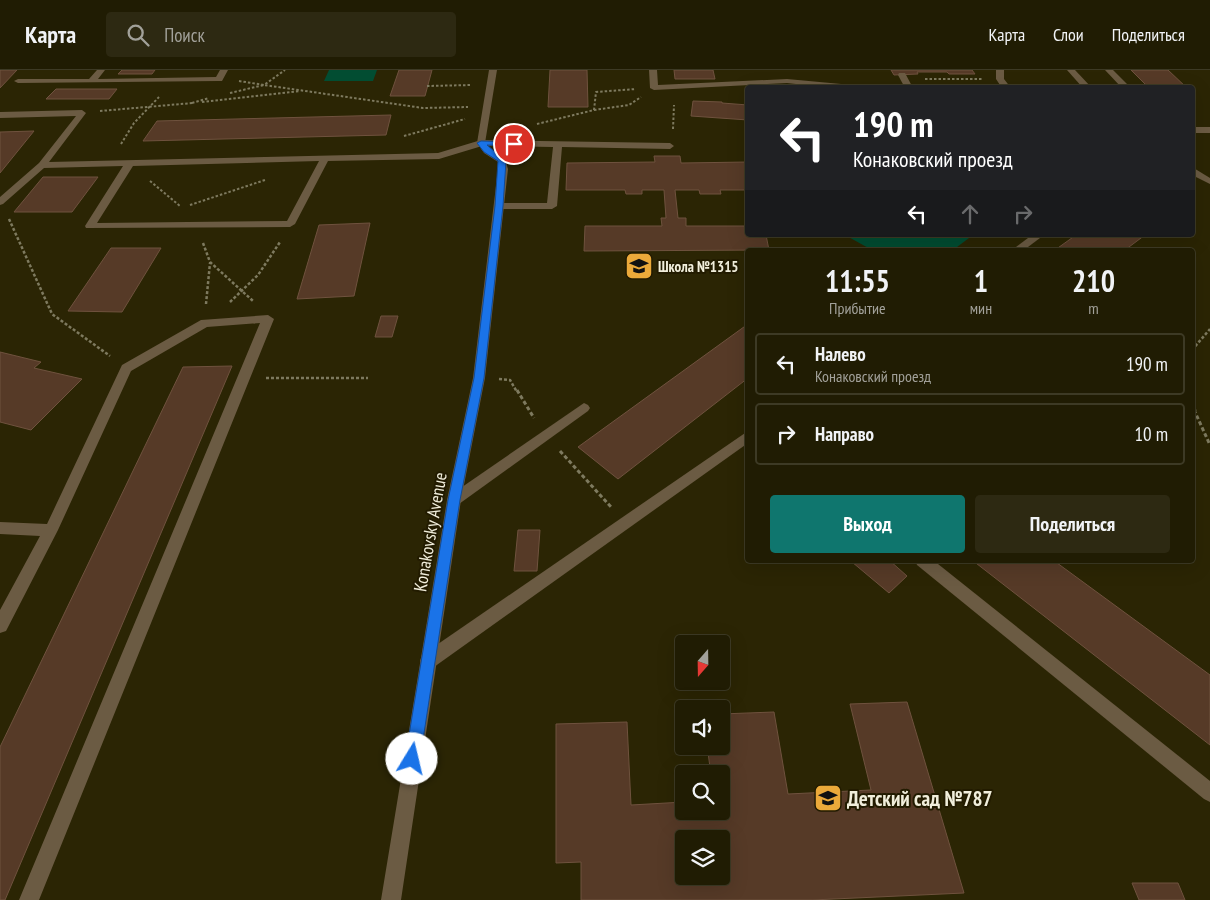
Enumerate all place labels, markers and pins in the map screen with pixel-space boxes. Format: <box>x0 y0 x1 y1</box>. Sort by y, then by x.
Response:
pin <box>493 123 535 165</box>
school or university icon: Школа №1315 <box>624 251 654 281</box>
place label: Школа №1315 <box>658 257 739 276</box>
school or university icon: Детский сад №787 <box>813 783 843 813</box>
place label: Детский сад №787 <box>847 785 993 812</box>

